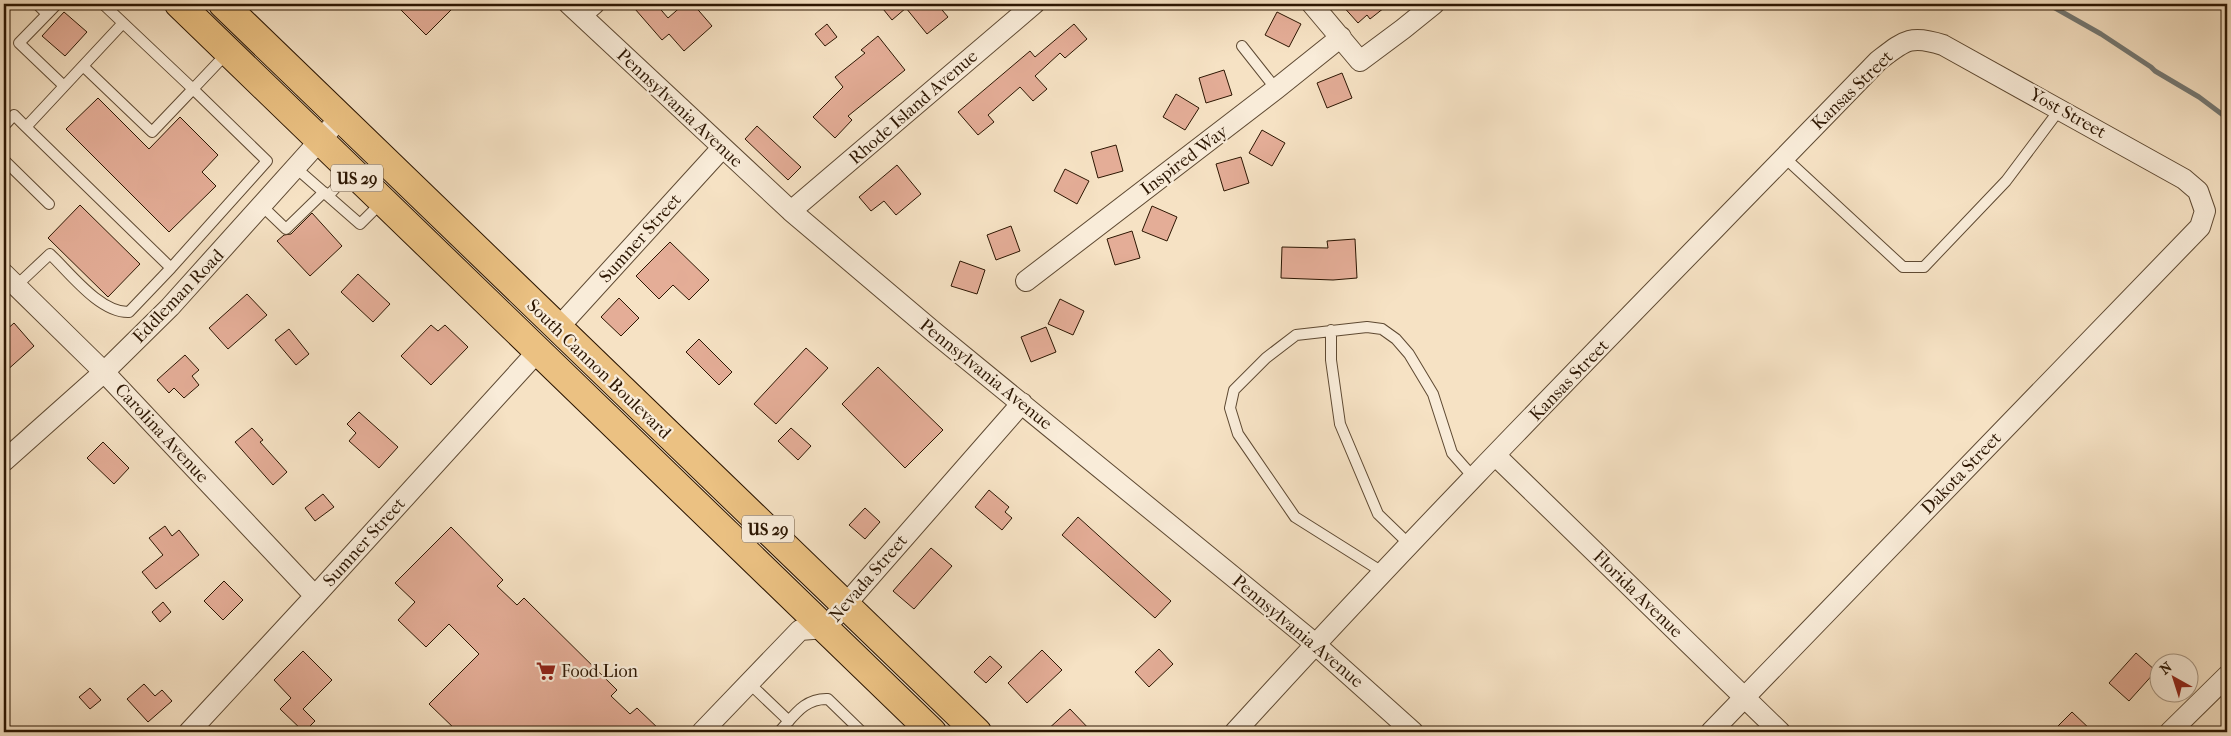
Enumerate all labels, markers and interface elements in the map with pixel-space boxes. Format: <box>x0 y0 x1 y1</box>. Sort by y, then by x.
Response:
street label: Pennsylvania Avenue <box>612 45 747 172</box>
street label: Rhode Island Avenue <box>845 46 982 169</box>
street label: Kansas Street <box>1807 46 1898 134</box>
street label: Yost Street <box>2025 83 2110 143</box>
street label: Inspired Way <box>1137 120 1233 200</box>
road number: US 29 <box>331 164 383 192</box>
street label: Sumner Street <box>595 189 686 287</box>
street label: Eddleman Road <box>128 245 228 348</box>
street label: South Cannon Boulevard <box>522 295 675 444</box>
street label: Pennsylvania Avenue <box>915 315 1056 434</box>
street label: Kansas Street <box>1525 335 1614 425</box>
street label: Carolina Avenue <box>110 379 213 487</box>
street label: Dakota Street <box>1917 427 2006 519</box>
street label: Sumner Street <box>319 493 410 591</box>
road number: US 29 <box>742 516 794 542</box>
street label: Nevada Street <box>825 530 912 626</box>
street label: Florida Avenue <box>1588 546 1687 642</box>
street label: Pennsylvania Avenue <box>1228 571 1367 692</box>
north arrow <box>2148 654 2198 704</box>
text: N <box>2157 658 2176 678</box>
supermarket icon: Food Lion <box>535 660 557 682</box>
place label: Food Lion <box>561 661 639 682</box>

